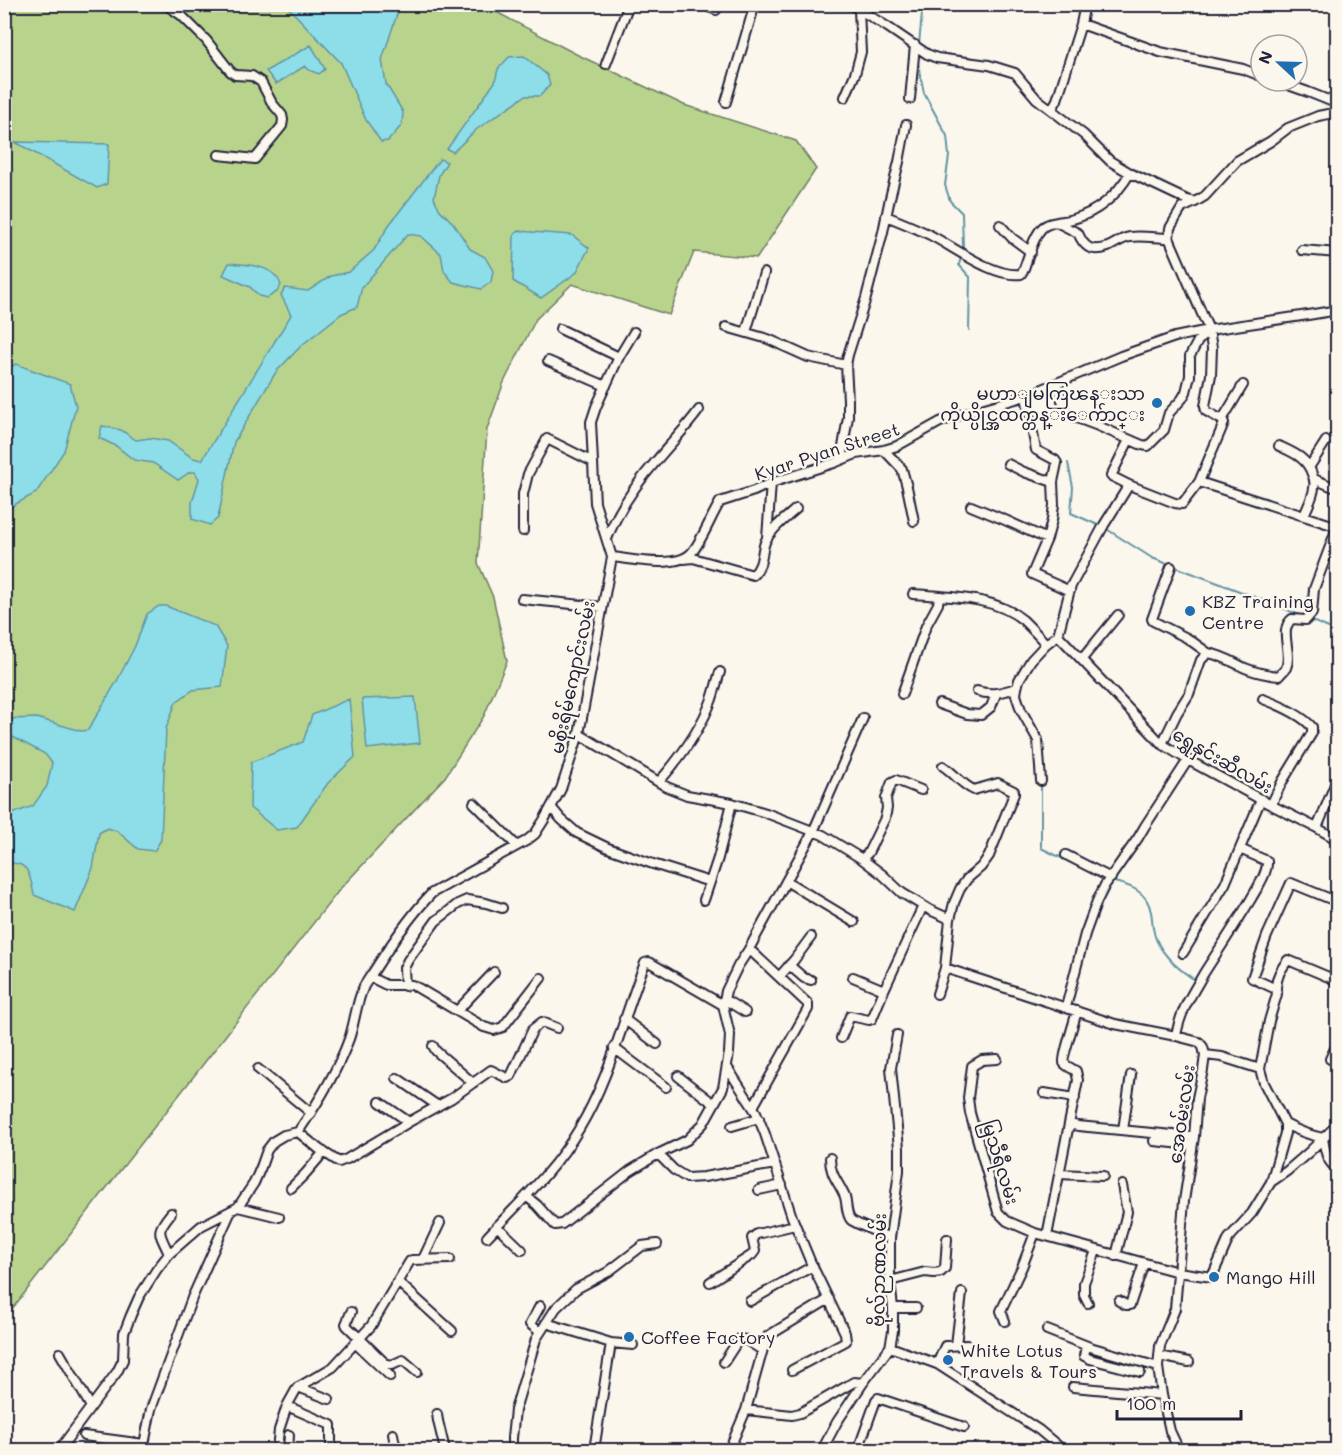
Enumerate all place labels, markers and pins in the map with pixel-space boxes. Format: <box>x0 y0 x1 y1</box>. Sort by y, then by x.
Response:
place label: မဟာျမကြၽန္းသာ ကိုယ္ပိုင္အထက္တန္းေက်ာင္း <box>940 381 1145 430</box>
marker: မဟာျမကြၽန္းသာ ကိုယ္ပိုင္အထက္တန္းေက်ာင္း <box>1150 396 1164 410</box>
place label: KBZ Training Centre <box>1202 589 1314 634</box>
marker: KBZ Training Centre <box>1183 604 1197 618</box>
place label: Mango Hill <box>1226 1265 1316 1289</box>
marker: Mango Hill <box>1207 1270 1221 1284</box>
place label: Coffee Factory <box>641 1325 775 1349</box>
marker: Coffee Factory <box>622 1330 636 1344</box>
place label: White Lotus Travels & Tours <box>960 1338 1097 1383</box>
marker: White Lotus Travels & Tours <box>941 1353 955 1367</box>

